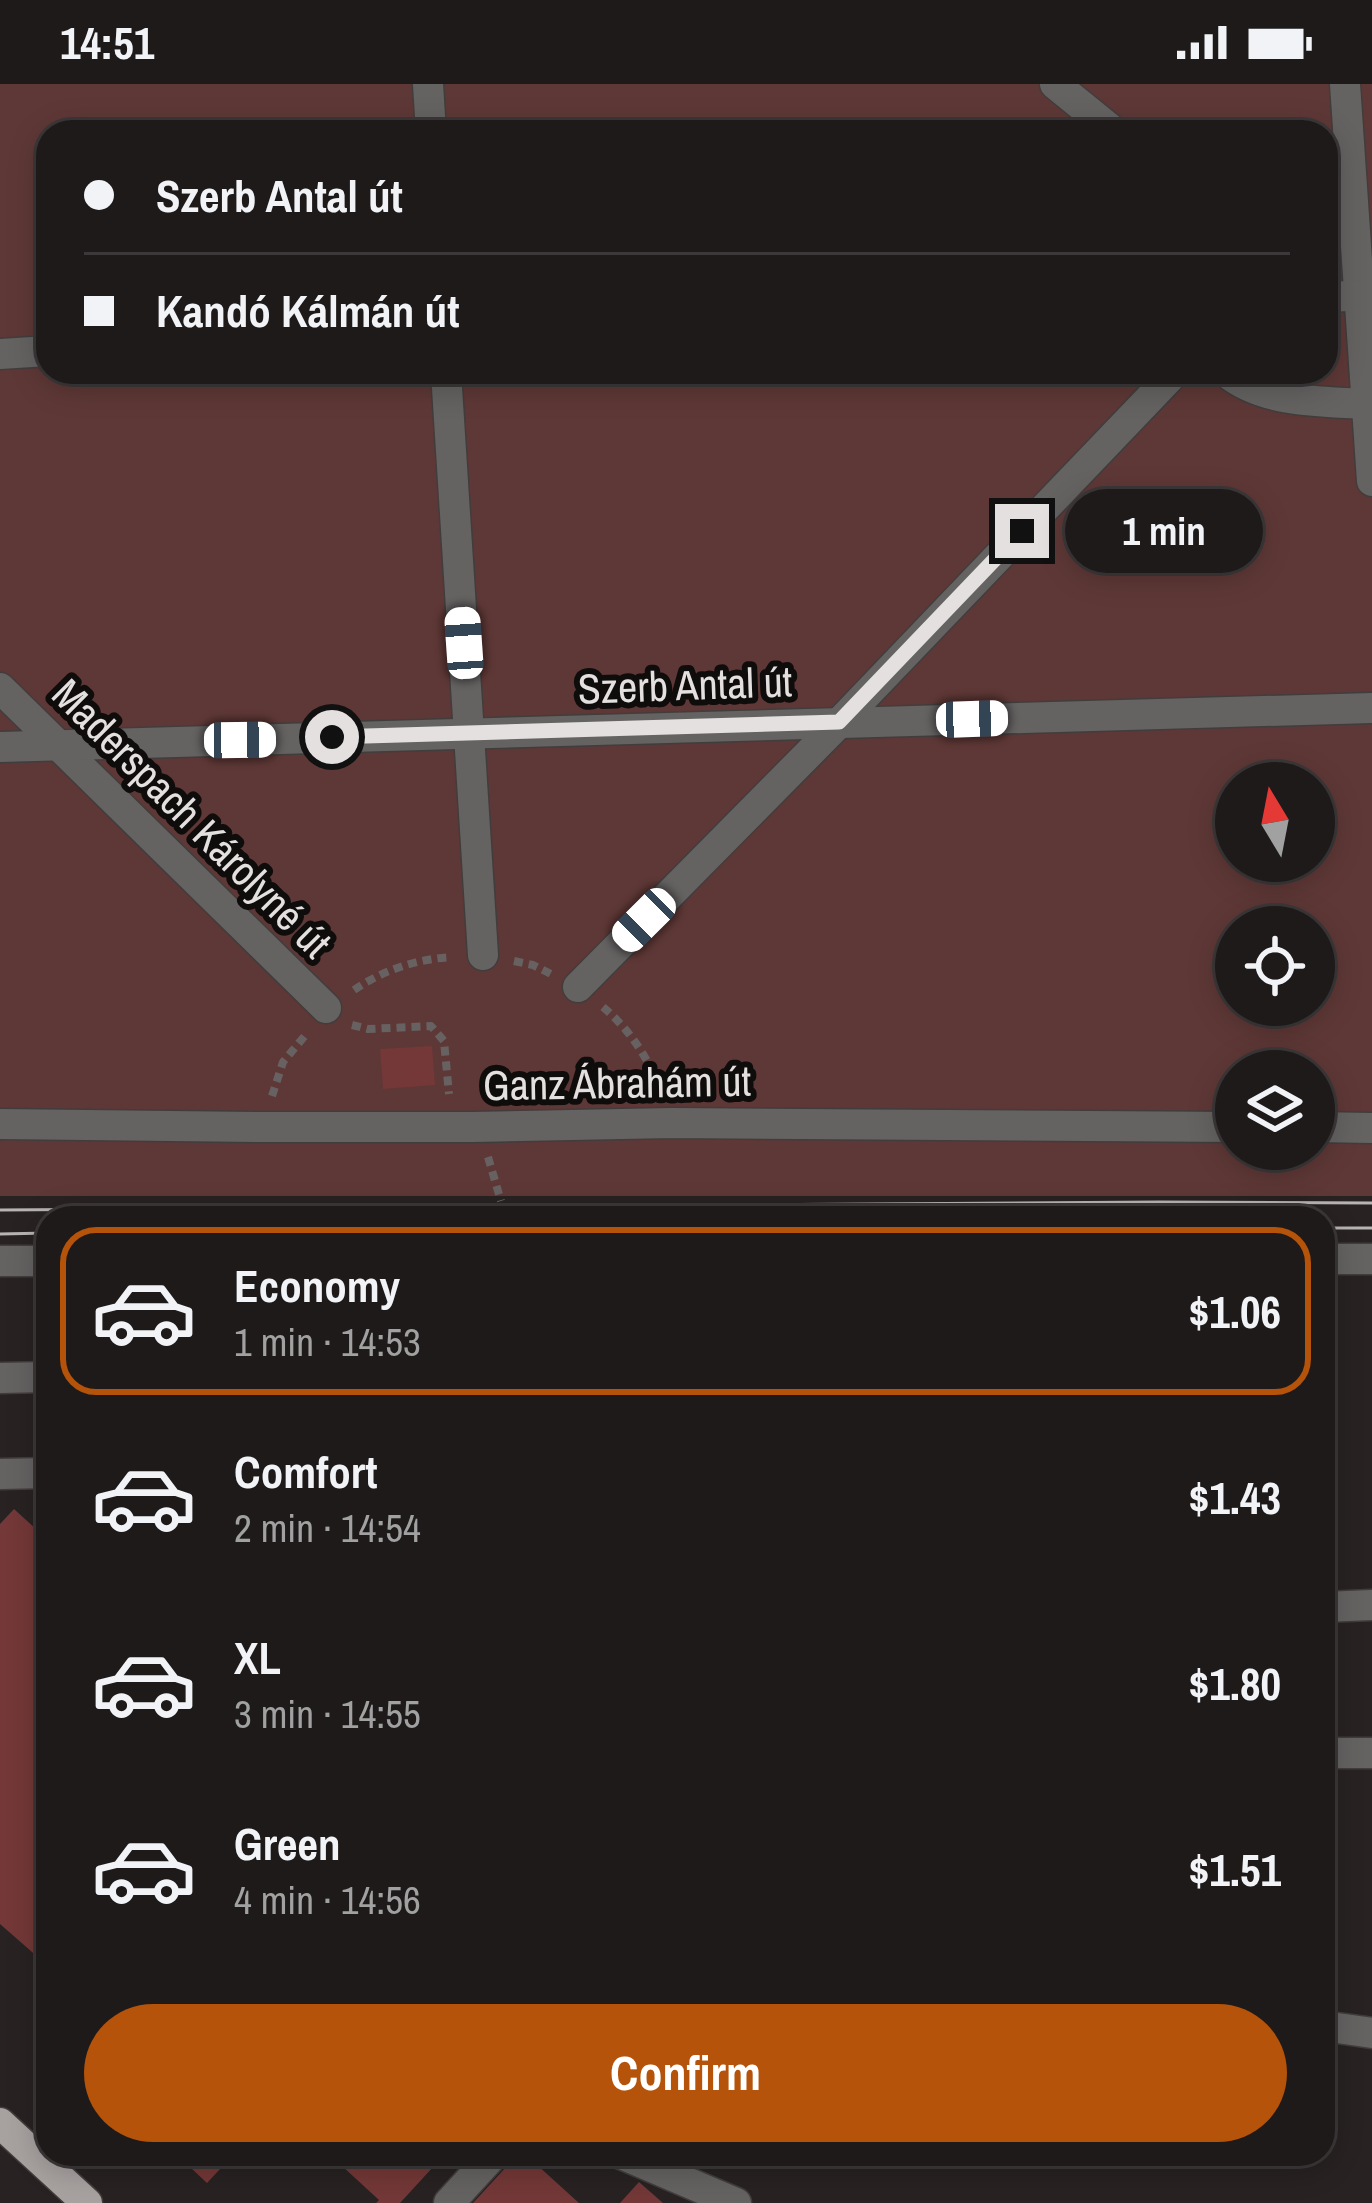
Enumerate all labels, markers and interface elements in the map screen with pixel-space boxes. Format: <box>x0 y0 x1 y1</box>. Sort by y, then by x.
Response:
text: 14:51 <box>60 12 154 73</box>
text: Szerb Antal út <box>156 165 403 226</box>
text: Kandó Kálmán út <box>156 280 459 341</box>
callout: 1 min <box>1064 489 1262 573</box>
route end <box>995 504 1049 558</box>
text: 1 min <box>1122 505 1206 557</box>
car <box>444 606 484 680</box>
street label: Szerb Antal út <box>577 653 793 717</box>
street label: Maderspach Károlyné út <box>40 666 344 970</box>
car <box>935 700 1009 738</box>
route start <box>305 710 359 764</box>
car <box>204 721 276 759</box>
north arrow <box>1215 762 1335 882</box>
map controls <box>1215 762 1335 1170</box>
car <box>606 882 682 958</box>
button: locate <box>1215 906 1335 1026</box>
button: layers <box>1215 1050 1335 1170</box>
street label: Ganz Ábrahám út <box>483 1053 751 1113</box>
text: Economy <box>234 1255 400 1316</box>
icon: car <box>90 1257 198 1365</box>
text: $1.06 <box>1189 1281 1281 1342</box>
text: 1 min · 14:53 <box>234 1316 421 1368</box>
text: Comfort <box>234 1441 377 1502</box>
icon: car <box>90 1443 198 1551</box>
text: $1.43 <box>1189 1467 1281 1528</box>
text: 2 min · 14:54 <box>234 1502 421 1554</box>
text: XL <box>234 1627 281 1688</box>
icon: car <box>90 1629 198 1737</box>
text: $1.80 <box>1189 1653 1281 1714</box>
text: 3 min · 14:55 <box>234 1688 421 1740</box>
text: Green <box>234 1813 341 1874</box>
icon: car <box>90 1815 198 1923</box>
text: $1.51 <box>1189 1839 1281 1900</box>
text: 4 min · 14:56 <box>234 1874 421 1926</box>
button: Confirm <box>84 2004 1287 2142</box>

